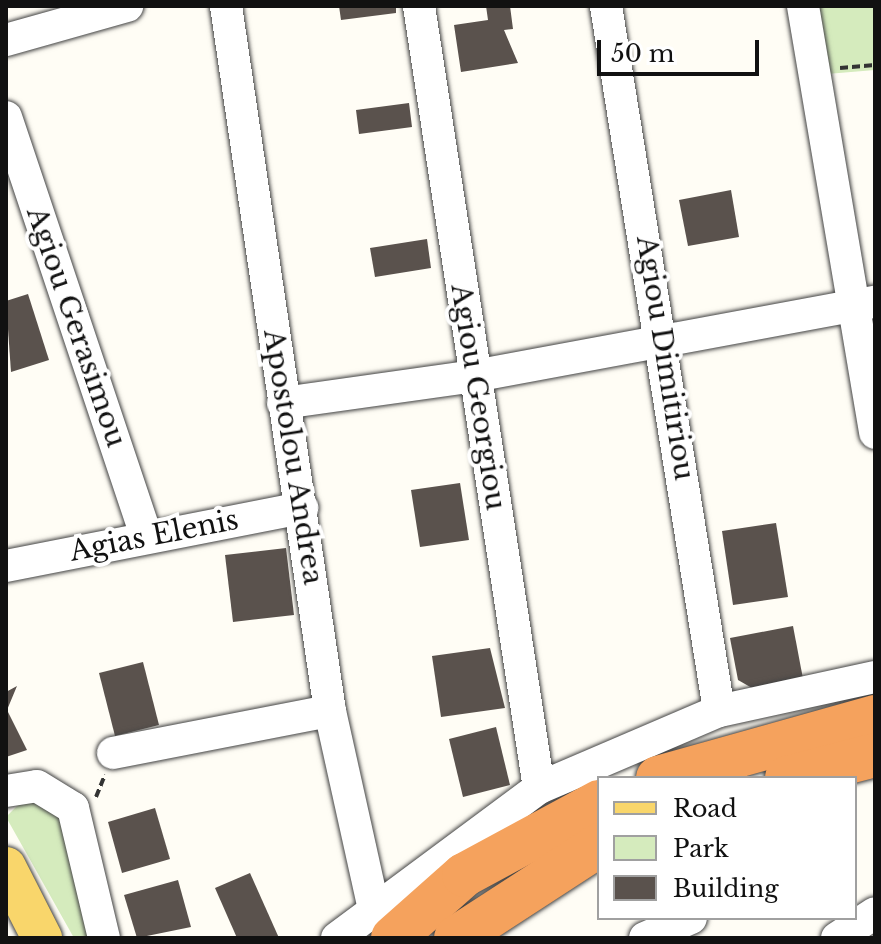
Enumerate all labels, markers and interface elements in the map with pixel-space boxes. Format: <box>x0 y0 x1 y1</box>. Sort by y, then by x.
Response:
scale bar <box>601 24 763 74</box>
text: 50 m <box>611 39 674 68</box>
street label: Agiou Gerasimou <box>19 203 133 451</box>
street label: Agiou Dimitiriou <box>629 233 701 483</box>
street label: Agiou Georgiou <box>444 282 512 512</box>
street label: Apostolou Andrea <box>256 326 330 588</box>
street label: Agias Elenis <box>67 503 241 569</box>
legend <box>597 776 857 920</box>
text: Road <box>673 794 737 823</box>
text: Park <box>673 834 729 863</box>
text: Building <box>673 874 779 903</box>

